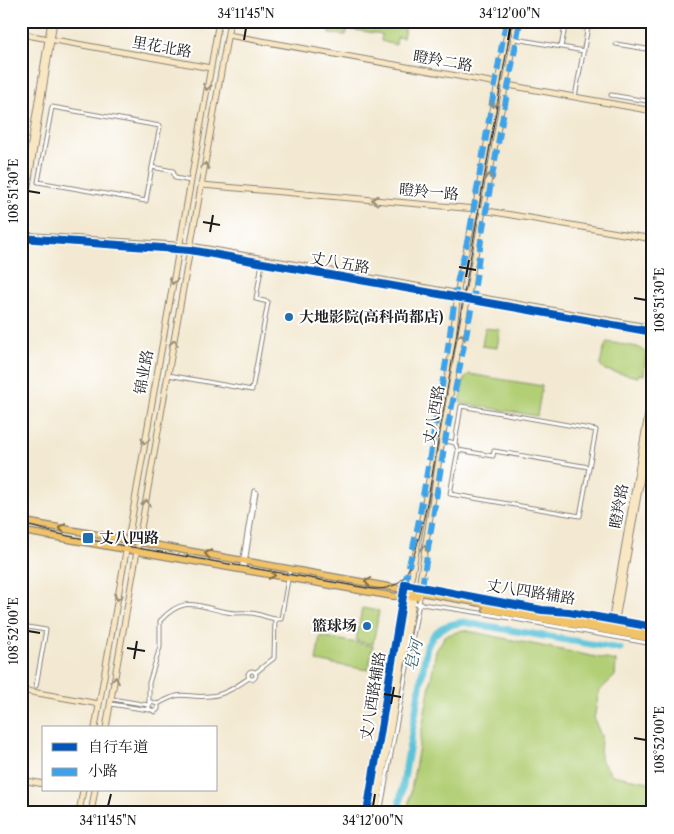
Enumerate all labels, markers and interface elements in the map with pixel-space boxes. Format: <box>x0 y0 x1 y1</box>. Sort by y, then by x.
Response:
text: 34°11'45"N <box>217 6 275 21</box>
text: 34°12'00"N <box>479 6 541 21</box>
street label: 里花北路 <box>131 32 193 61</box>
street label: 瞪羚二路 <box>412 46 474 75</box>
one-way arrow <box>203 82 213 91</box>
one-way arrow <box>490 99 500 108</box>
text: 108°51'30"E <box>6 159 21 223</box>
one-way arrow <box>200 162 210 170</box>
one-way arrow <box>484 173 494 181</box>
street label: 瞪羚一路 <box>398 179 460 204</box>
one-way arrow <box>370 195 378 206</box>
street label: 丈八五路 <box>309 248 371 277</box>
text: 108°51'30"E <box>652 268 667 332</box>
one-way arrow <box>169 277 179 285</box>
place label: 大地影院(高科尚都店) <box>299 307 444 326</box>
marker: 大地影院(高科尚都店) <box>283 311 295 323</box>
one-way arrow <box>455 333 466 341</box>
one-way arrow <box>168 339 178 348</box>
street label: 锦业路 <box>130 348 157 396</box>
street label: 丈八西路 <box>419 384 448 446</box>
one-way arrow <box>140 437 150 445</box>
street label: 瞪羚路 <box>605 482 632 530</box>
one-way arrow <box>140 499 150 508</box>
one-way arrow <box>58 523 66 534</box>
place label: 丈八四路 <box>99 528 159 547</box>
marker: 丈八四路 <box>81 531 95 545</box>
one-way arrow <box>418 544 429 552</box>
one-way arrow <box>203 549 212 559</box>
one-way arrow <box>267 569 276 579</box>
street label: 丈八四路辅路 <box>485 575 577 608</box>
one-way arrow <box>363 577 372 587</box>
one-way arrow <box>113 593 123 602</box>
text: 108°52'00"E <box>6 597 21 665</box>
place label: 篮球场 <box>312 616 357 635</box>
marker: 篮球场 <box>361 620 373 632</box>
water label: 皂河 <box>399 634 427 673</box>
street label: 丈八西路辅路 <box>356 650 389 742</box>
one-way arrow <box>109 675 119 684</box>
text: 108°52'00"E <box>652 706 667 774</box>
legend <box>42 726 218 792</box>
text: 自行车道 <box>88 737 148 756</box>
text: 小路 <box>88 761 118 780</box>
text: 34°11'45"N <box>79 813 137 828</box>
text: 34°12'00"N <box>342 813 404 828</box>

